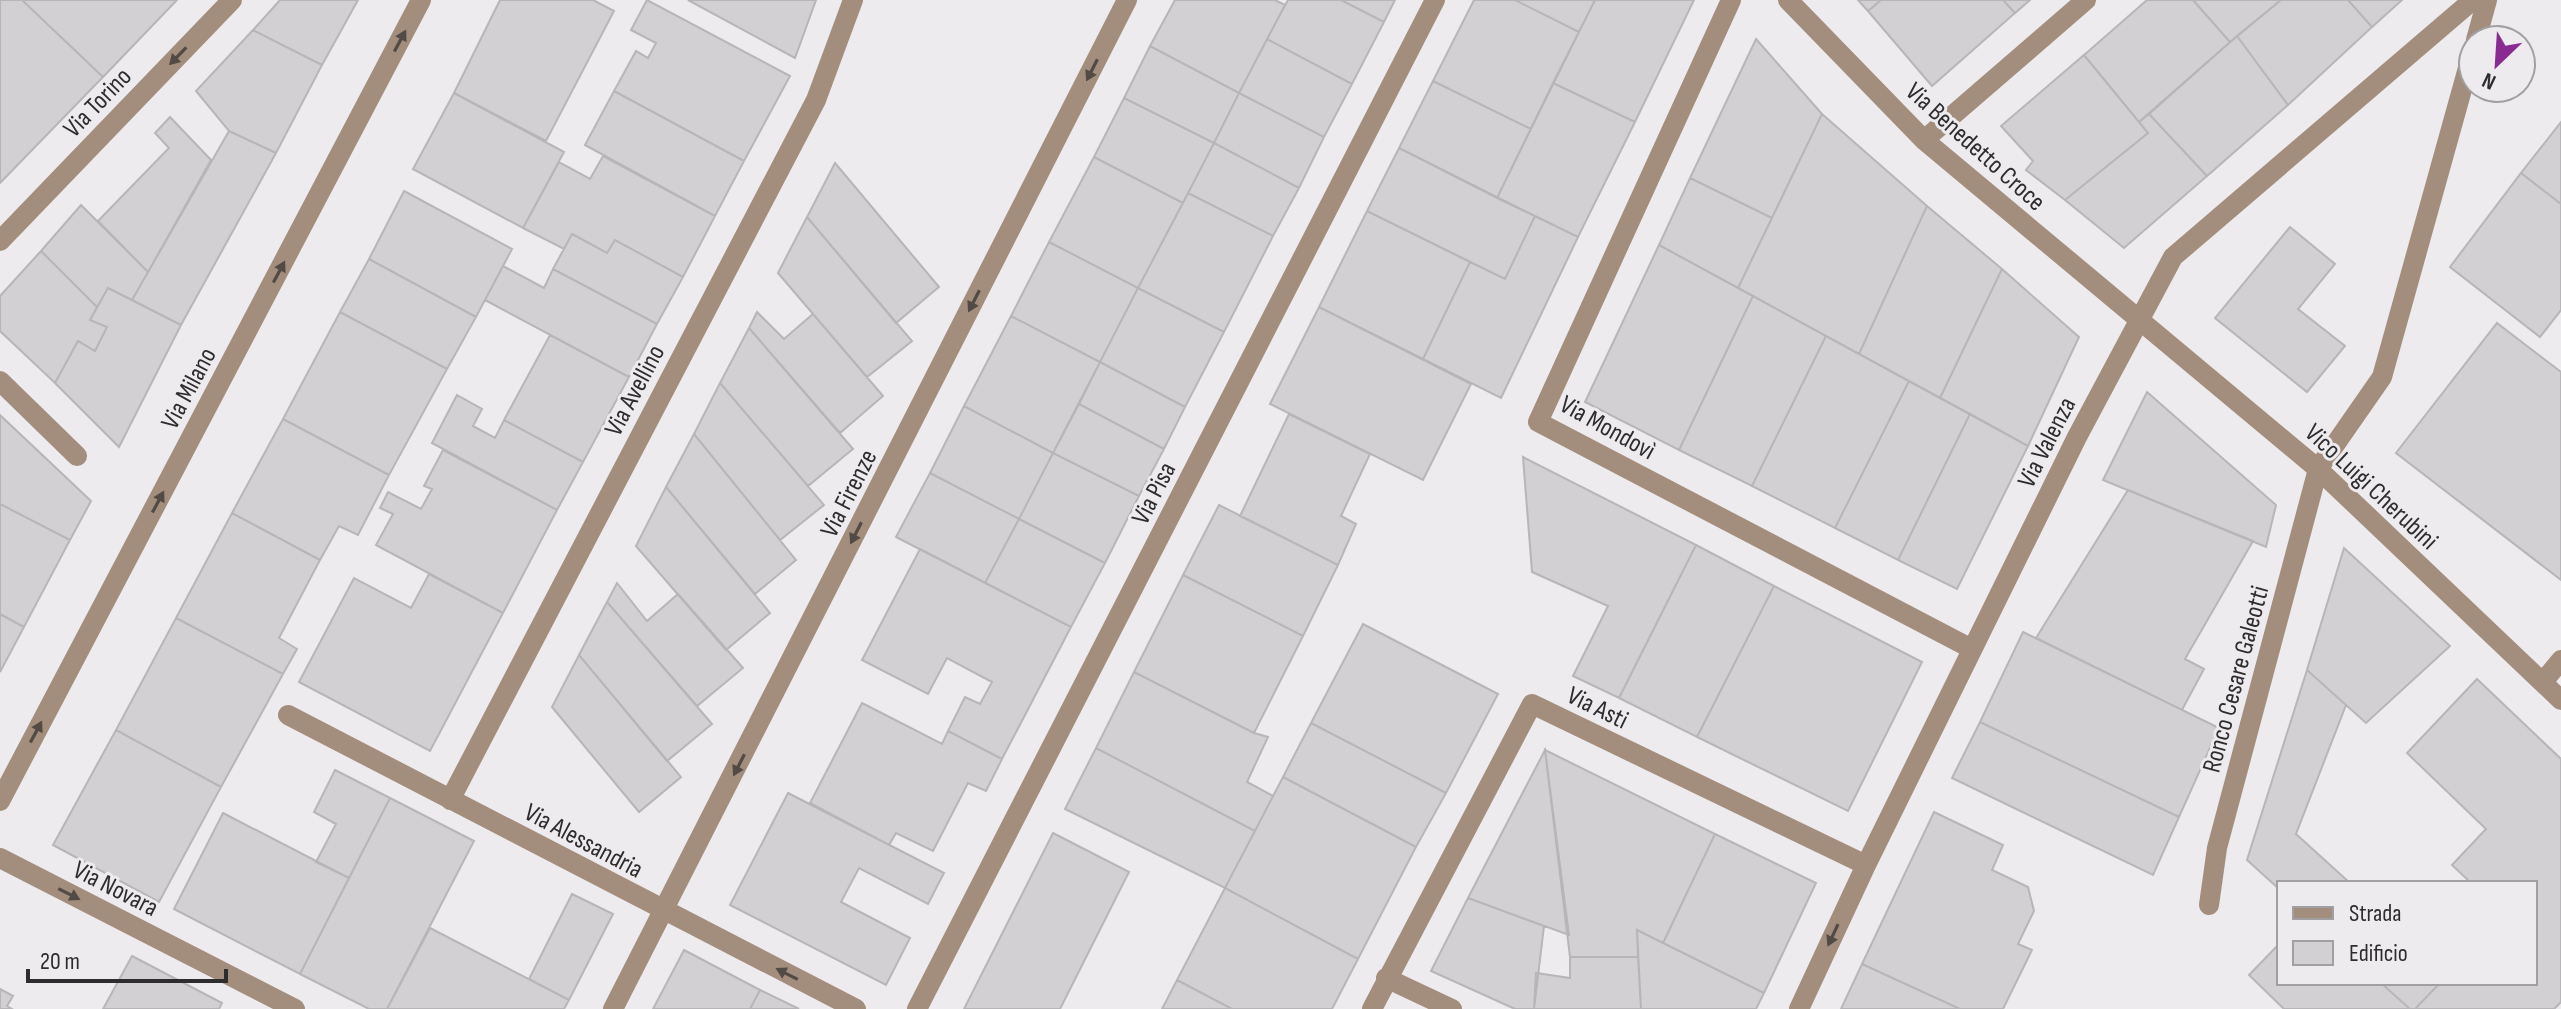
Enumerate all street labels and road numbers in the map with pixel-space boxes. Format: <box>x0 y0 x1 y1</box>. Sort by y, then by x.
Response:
street label: Via Torino <box>58 62 139 144</box>
street label: Via Benedetto Croce <box>1899 76 2051 218</box>
street label: Via Avellino <box>598 340 672 442</box>
street label: Via Milano <box>155 343 224 435</box>
street label: Via Mondovì <box>1554 389 1660 467</box>
street label: Via Valenza <box>2011 392 2083 493</box>
street label: Vico Luigi Cherubini <box>2298 418 2444 557</box>
street label: Via Firenze <box>814 445 884 543</box>
street label: Via Pisa <box>1126 457 1183 530</box>
street label: Ronco Cesare Galeotti <box>2197 583 2276 776</box>
street label: Via Asti <box>1562 680 1633 736</box>
street label: Via Alessandria <box>519 797 648 886</box>
street label: Via Novara <box>68 855 163 924</box>

